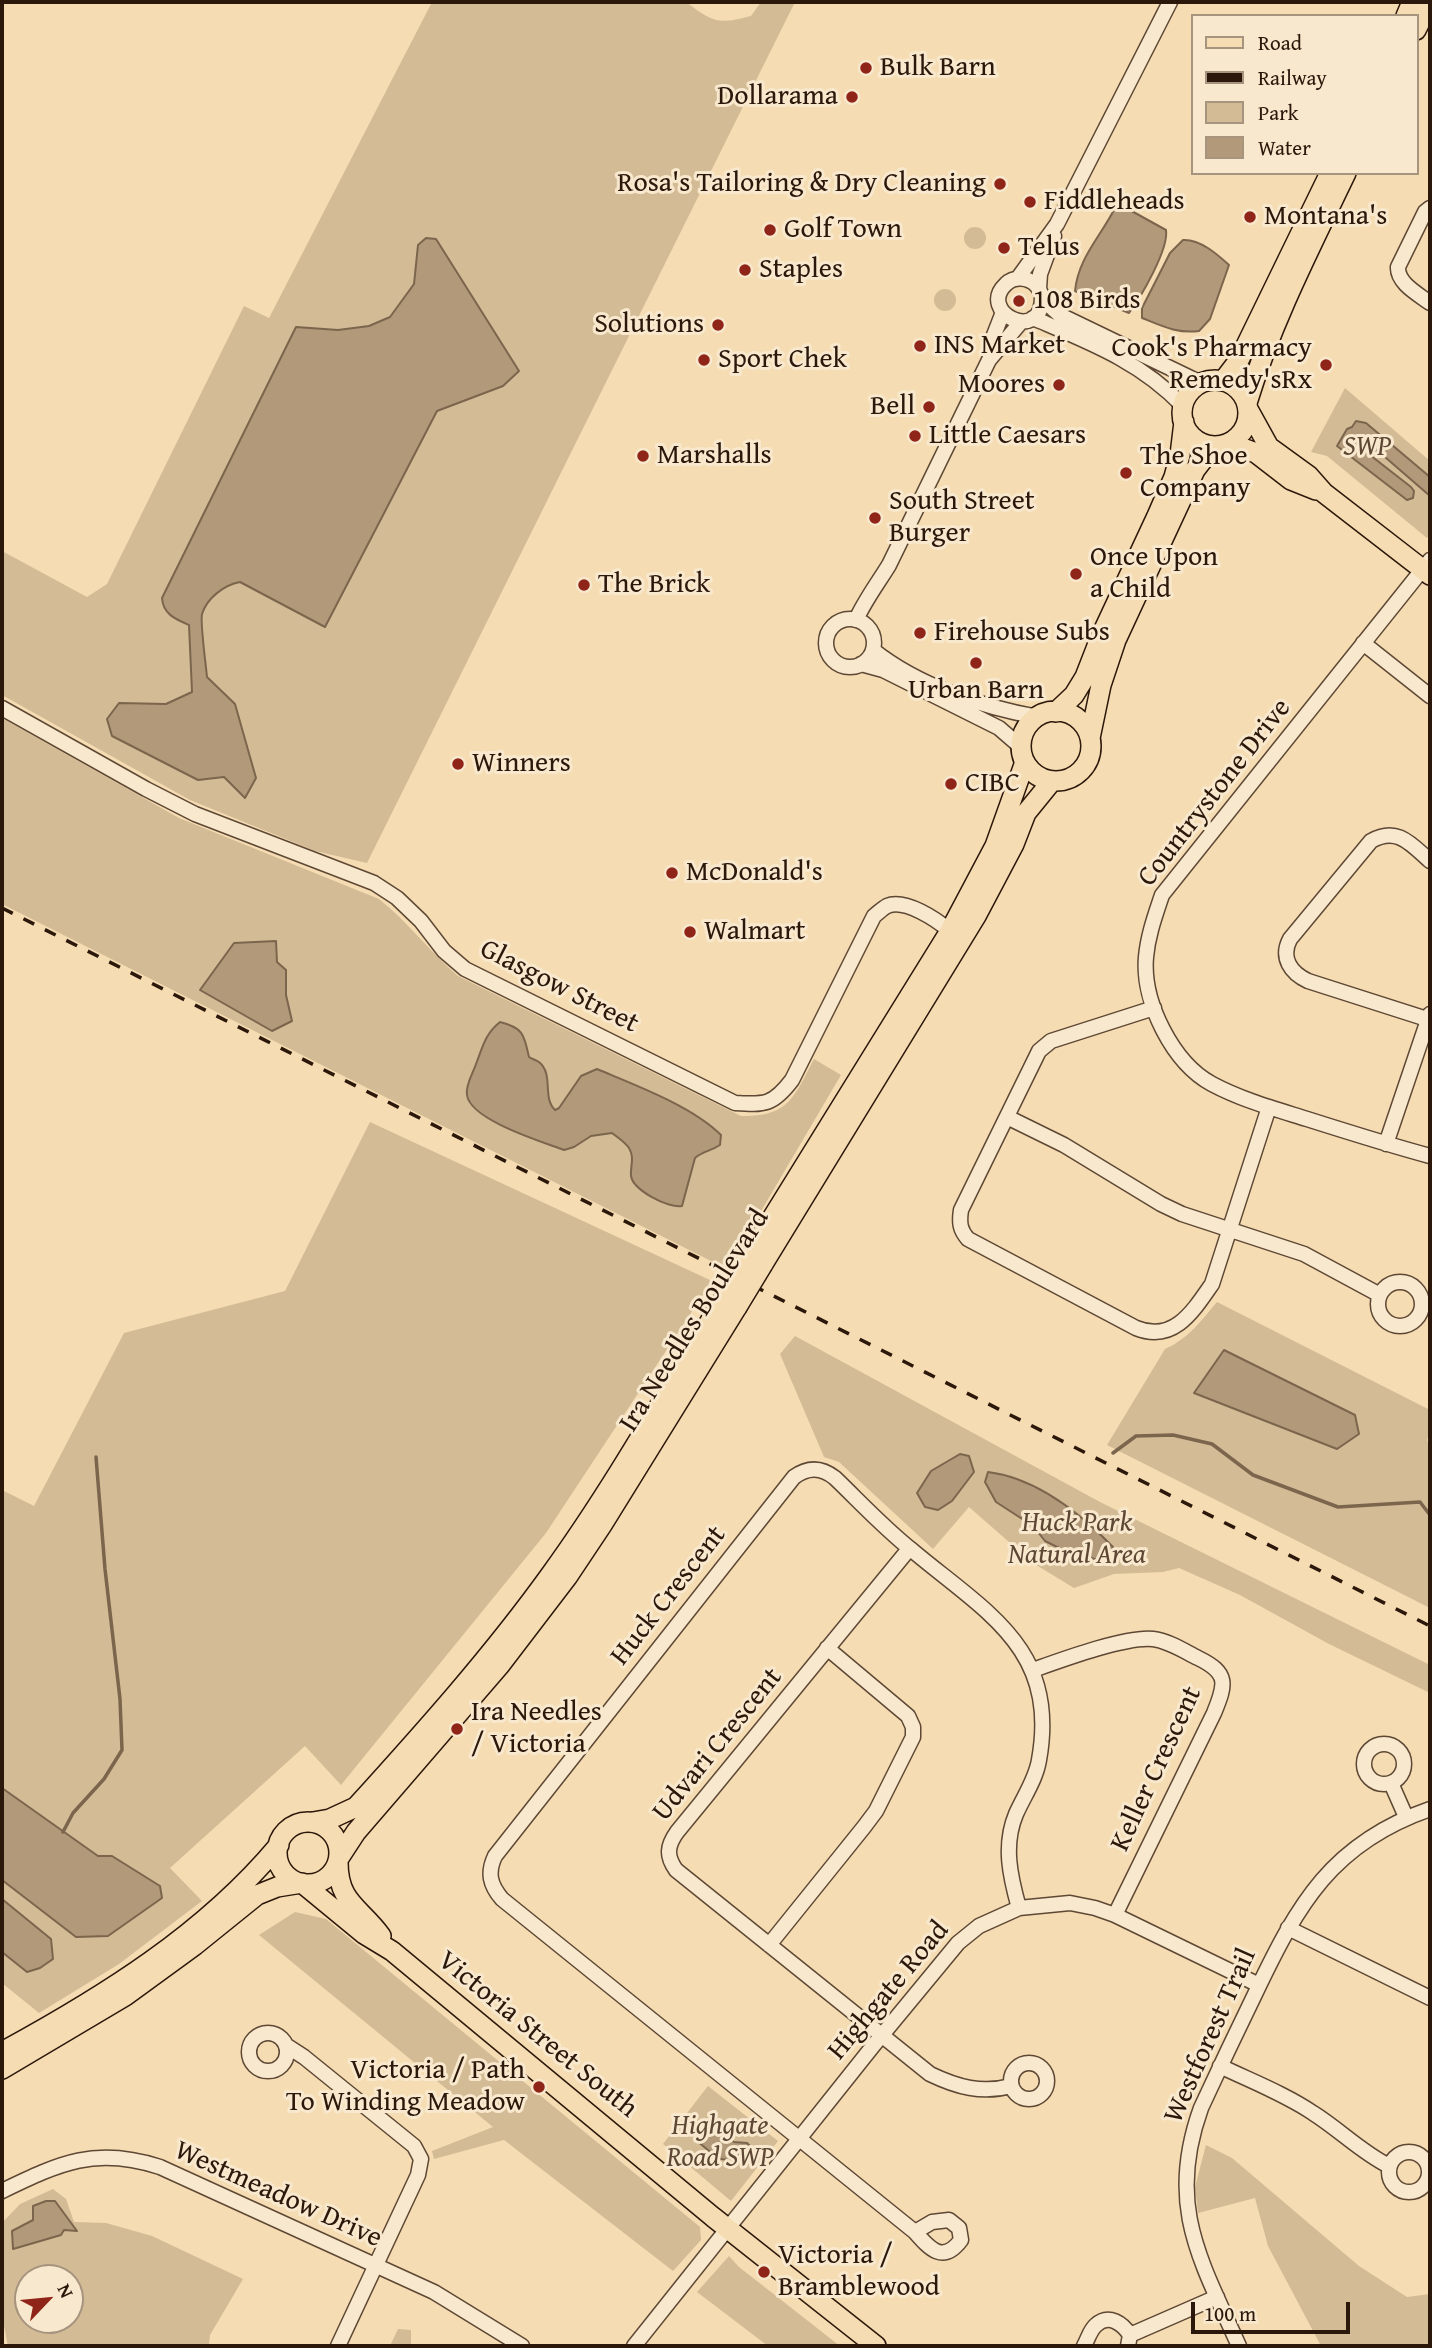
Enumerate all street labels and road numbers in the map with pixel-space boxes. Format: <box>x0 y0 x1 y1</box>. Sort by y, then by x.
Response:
street label: Countrystone Drive <box>1131 692 1299 894</box>
street label: Glasgow Street <box>474 933 644 1041</box>
street label: Ira Needles Boulevard <box>613 1203 777 1439</box>
street label: Huck Crescent <box>604 1520 734 1672</box>
street label: Udvari Crescent <box>646 1662 790 1828</box>
street label: Keller Crescent <box>1104 1681 1210 1857</box>
street label: Highgate Road <box>821 1915 957 2067</box>
street label: Victoria Street South <box>430 1944 644 2126</box>
street label: Westforest Trail <box>1158 1944 1264 2128</box>
street label: Westmeadow Drive <box>169 2134 387 2256</box>

